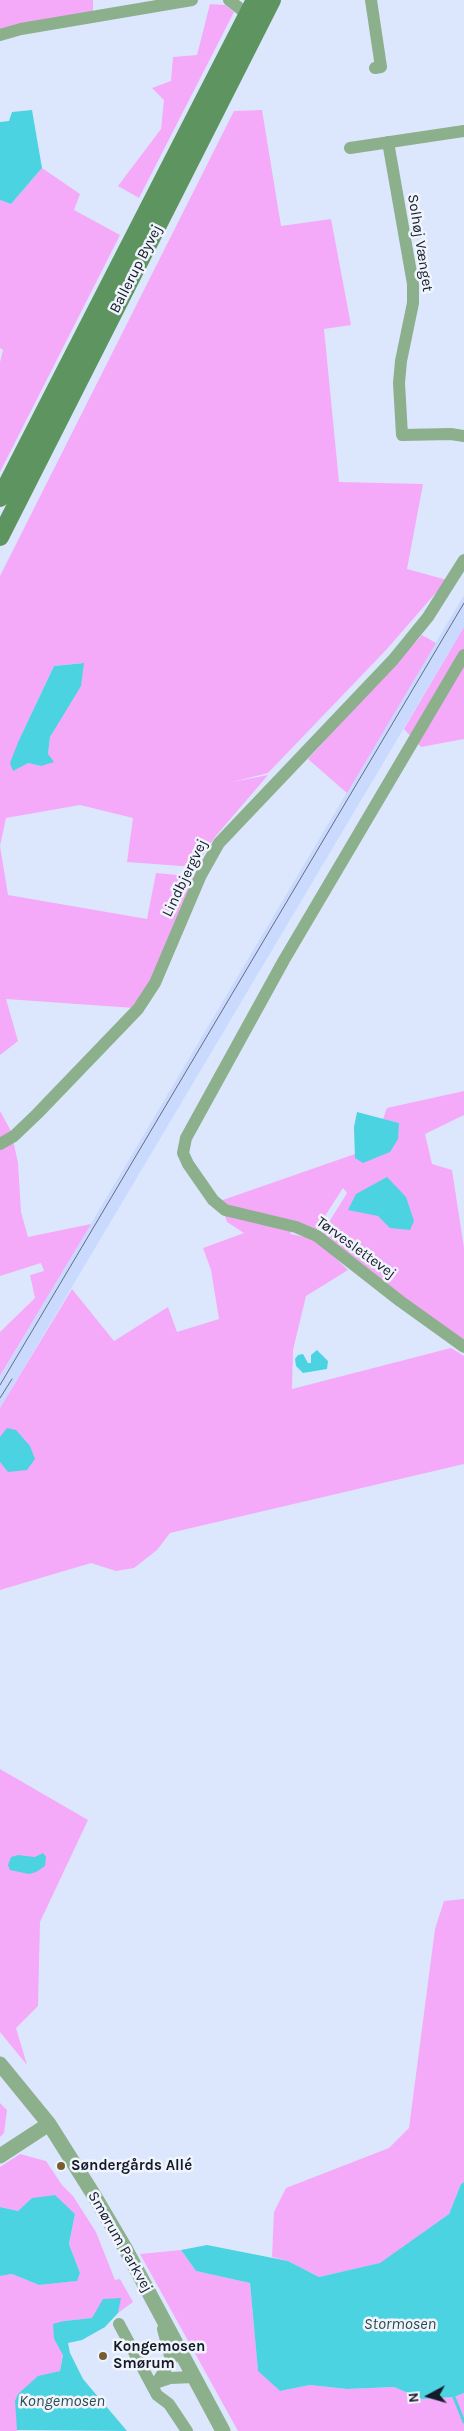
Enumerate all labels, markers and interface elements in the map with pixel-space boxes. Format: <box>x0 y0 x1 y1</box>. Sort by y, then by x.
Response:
street label: Solhøj Vænget <box>403 193 437 293</box>
street label: Ballerup Byvej <box>106 222 166 316</box>
street label: Lindbjergvej <box>158 836 212 920</box>
street label: Tørveslettevej <box>313 1213 399 1283</box>
place label: Søndergårds Allé <box>71 2157 192 2175</box>
marker: Søndergårds Allé <box>55 2160 67 2172</box>
street label: Smørum Parkvej <box>84 2188 156 2296</box>
water label: Stormosen <box>364 2314 436 2334</box>
place label: Kongemosen Smørum <box>113 2338 205 2373</box>
marker: Kongemosen Smørum <box>97 2350 109 2362</box>
north arrow <box>404 2371 454 2421</box>
water label: Kongemosen <box>19 2391 105 2411</box>
text: N <box>405 2392 423 2404</box>

